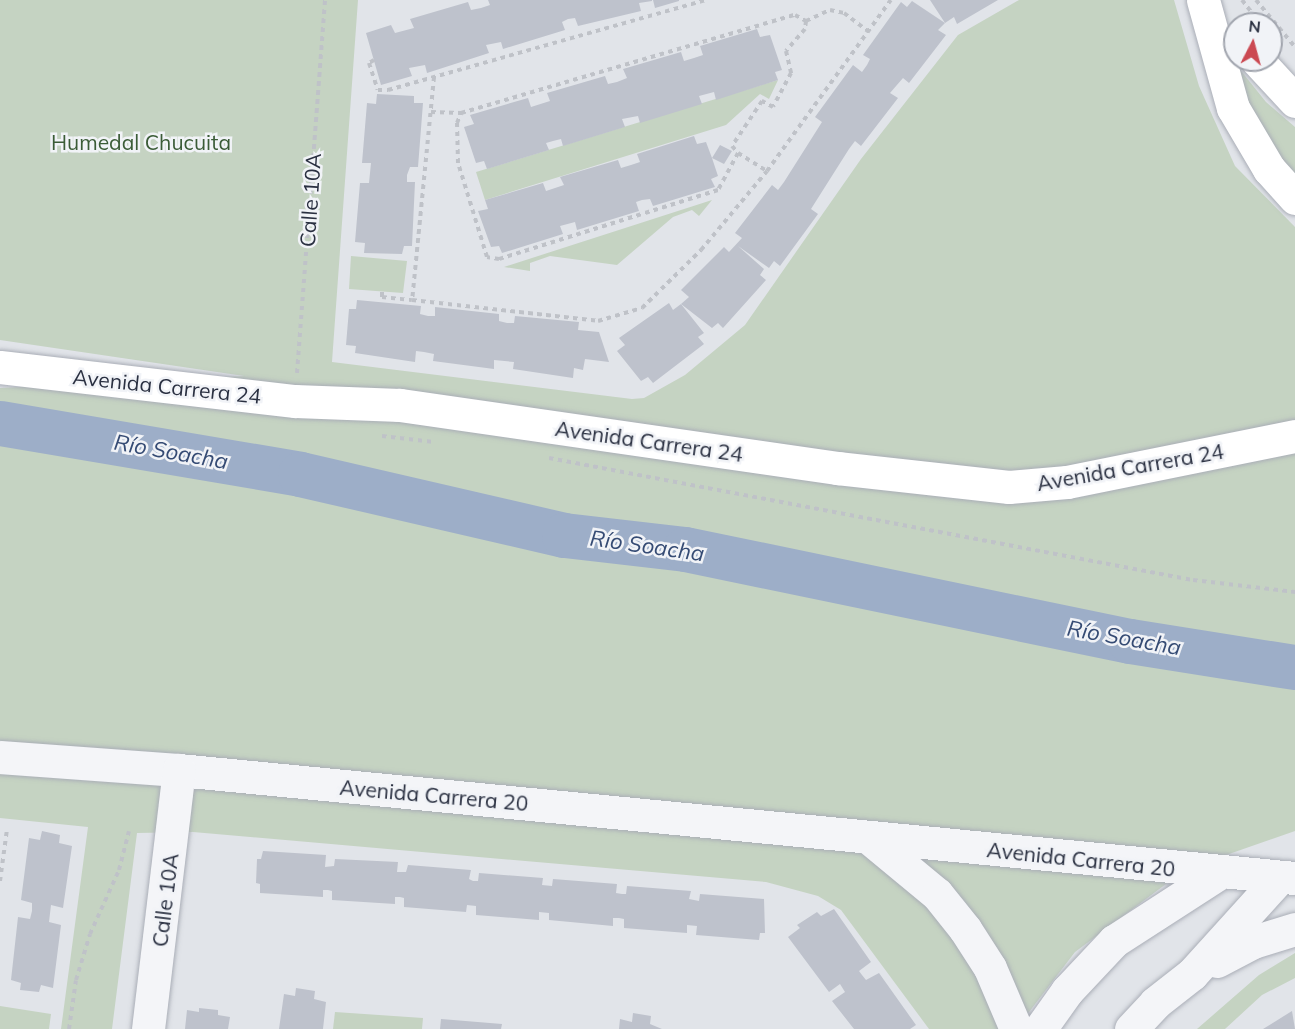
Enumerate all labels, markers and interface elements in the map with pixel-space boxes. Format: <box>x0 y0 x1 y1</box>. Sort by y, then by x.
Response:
north arrow <box>1223 12 1283 72</box>
text: N <box>1248 16 1262 37</box>
park label: Humedal Chucuita <box>51 129 231 155</box>
street label: Calle 10A <box>294 152 326 248</box>
street label: Avenida Carrera 24 <box>72 364 262 408</box>
street label: Avenida Carrera 24 <box>554 415 744 467</box>
water label: Río Soacha <box>112 429 230 475</box>
street label: Avenida Carrera 24 <box>1035 438 1225 496</box>
water label: Río Soacha <box>588 525 706 567</box>
water label: Río Soacha <box>1065 615 1183 661</box>
street label: Avenida Carrera 20 <box>339 774 529 816</box>
street label: Avenida Carrera 20 <box>986 837 1176 881</box>
street label: Calle 10A <box>147 852 183 948</box>

